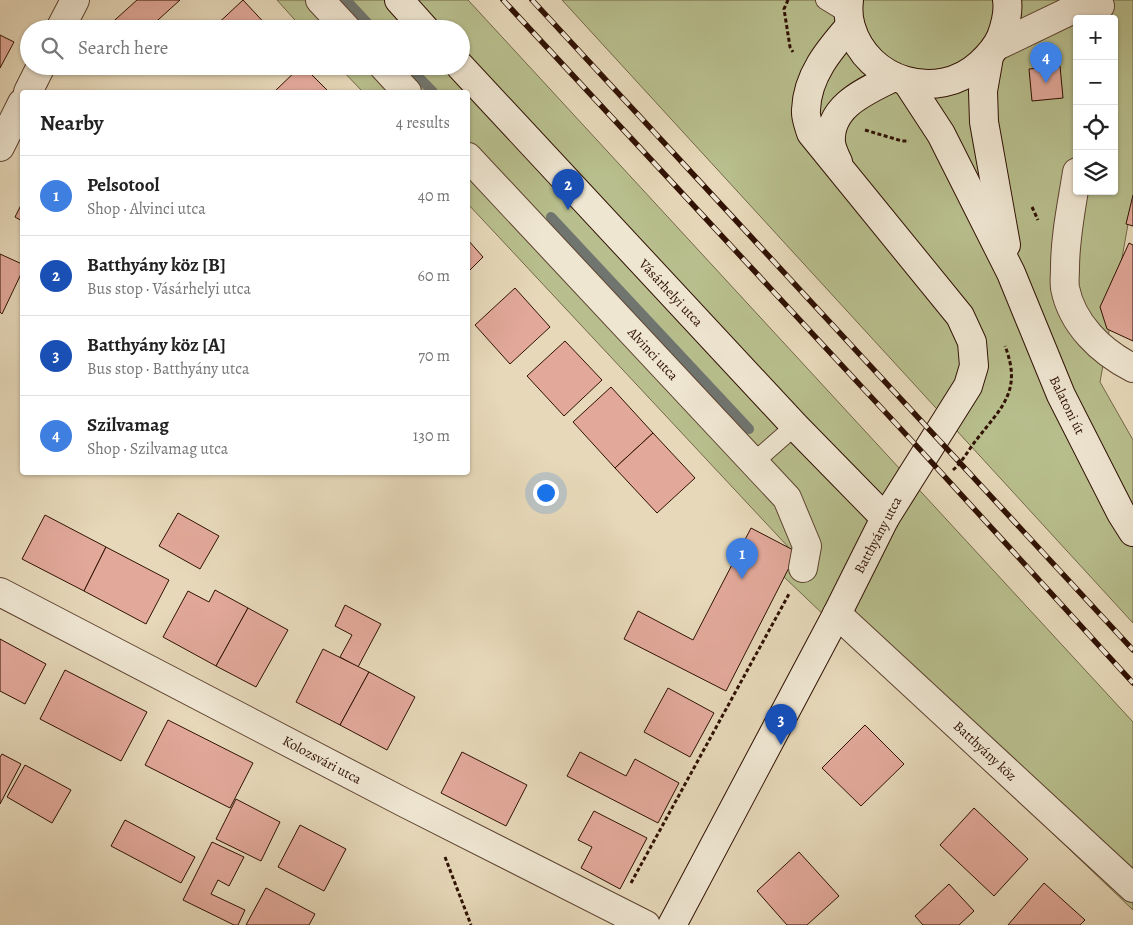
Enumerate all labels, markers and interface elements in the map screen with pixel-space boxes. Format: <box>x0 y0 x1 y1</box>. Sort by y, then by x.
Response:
map controls <box>1073 15 1118 195</box>
button: + <box>1073 15 1118 60</box>
search box <box>20 20 470 75</box>
icon: search <box>38 34 66 62</box>
text: Search here <box>78 35 168 61</box>
pin: 4 <box>1030 42 1062 83</box>
button: − <box>1073 60 1118 105</box>
button: locate <box>1073 105 1118 150</box>
text: Nearby <box>40 109 103 137</box>
text: 4 results <box>396 112 450 134</box>
button: layers <box>1073 150 1118 195</box>
pin: 2 <box>552 169 584 210</box>
text: Pelsotool <box>87 172 159 198</box>
text: 1 <box>53 185 59 207</box>
text: 40 m <box>418 185 450 207</box>
text: Shop · Alvinci utca <box>87 198 206 220</box>
text: Batthyány köz [B] <box>87 252 226 278</box>
street label: Vásárhelyi utca <box>634 254 708 331</box>
text: 2 <box>52 265 60 287</box>
text: 60 m <box>418 265 450 287</box>
text: Bus stop · Vásárhelyi utca <box>87 278 251 300</box>
street label: Alvinci utca <box>623 323 683 385</box>
text: Batthyány köz [A] <box>87 332 226 358</box>
text: 3 <box>53 345 59 367</box>
text: 70 m <box>418 345 450 367</box>
text: Bus stop · Batthyány utca <box>87 358 249 380</box>
street label: Balatoni út <box>1045 373 1090 438</box>
text: Szilvamag <box>87 412 169 438</box>
text: 4 <box>52 425 60 447</box>
text: 130 m <box>413 425 450 447</box>
text: Shop · Szilvamag utca <box>87 438 228 460</box>
your location <box>533 480 559 506</box>
street label: Batthyány utca <box>850 493 907 577</box>
pin: 1 <box>726 538 758 579</box>
pin: 3 <box>765 704 797 745</box>
street label: Batthyány köz <box>949 717 1021 785</box>
street label: Kolozsvári utca <box>279 731 365 789</box>

